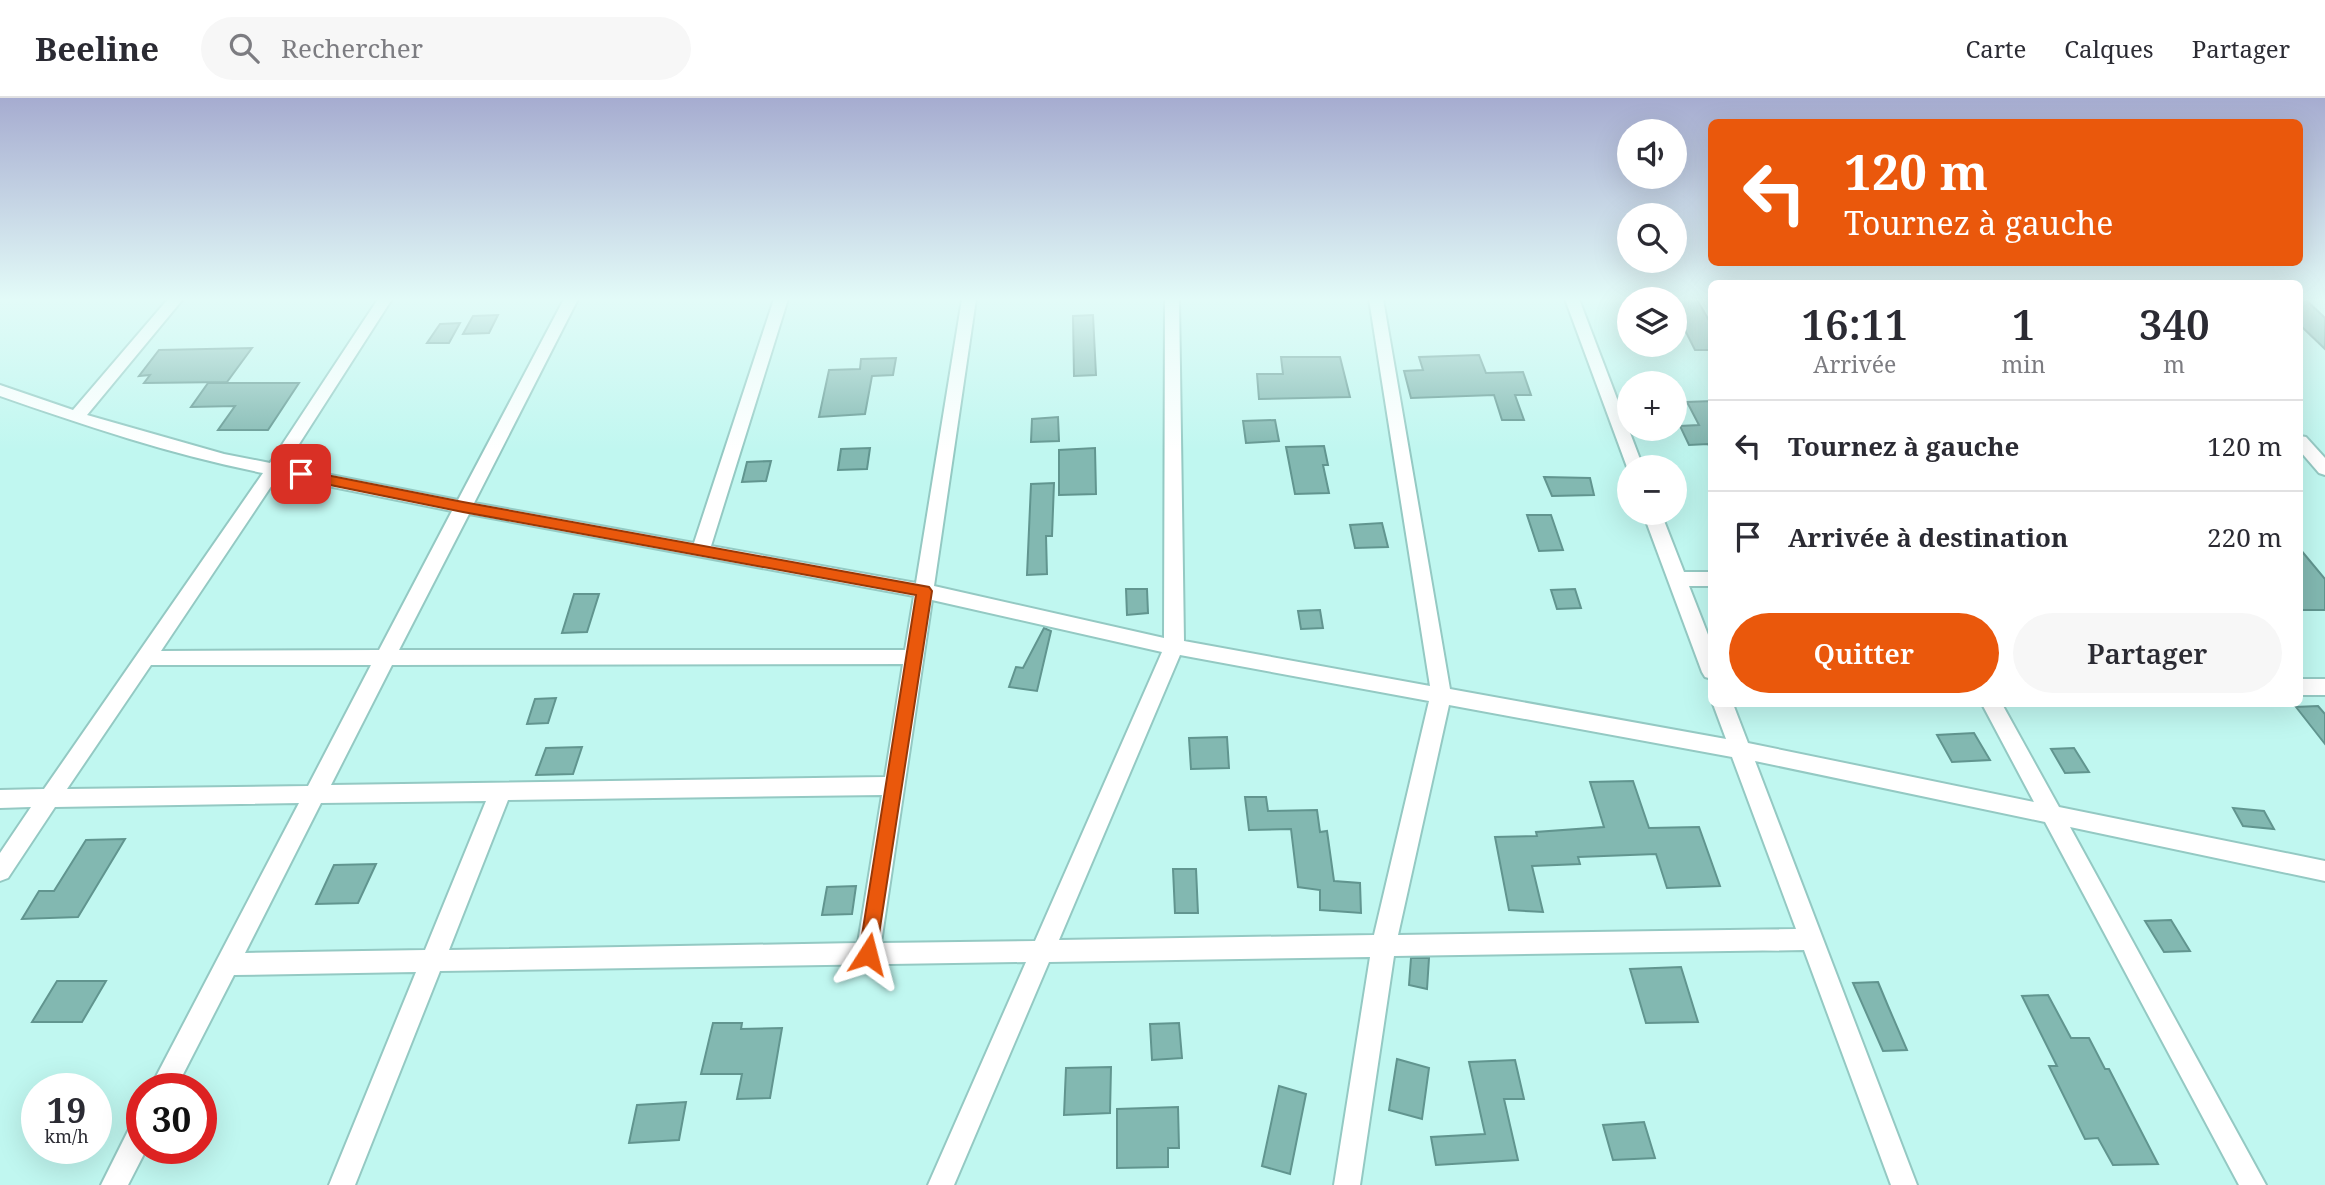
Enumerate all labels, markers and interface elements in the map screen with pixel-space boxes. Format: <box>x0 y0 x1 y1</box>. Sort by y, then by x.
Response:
search box <box>201 17 691 80</box>
text: Beeline <box>35 26 159 71</box>
icon: search <box>225 29 263 67</box>
text: Rechercher <box>281 30 423 66</box>
text: Carte <box>1966 32 2026 65</box>
text: Calques <box>2064 32 2154 65</box>
text: Partager <box>2192 32 2290 65</box>
map controls <box>1617 119 1687 525</box>
button: sound <box>1617 119 1687 189</box>
text: 120 m <box>1844 138 1988 204</box>
icon: left <box>1729 147 1820 238</box>
text: Tournez à gauche <box>1844 201 2113 244</box>
button: search <box>1617 203 1687 273</box>
button: layers <box>1617 287 1687 357</box>
text: 16:11 <box>1801 295 1908 352</box>
text: 1 <box>2012 295 2035 352</box>
text: 340 <box>2139 295 2210 352</box>
text: Arrivée <box>1813 348 1896 380</box>
text: min <box>2002 348 2046 380</box>
text: m <box>2163 348 2185 380</box>
button: + <box>1617 371 1687 441</box>
icon: left <box>1729 427 1767 465</box>
text: Tournez à gauche <box>1788 428 2019 464</box>
text: 120 m <box>2207 428 2282 464</box>
pin <box>271 444 331 504</box>
icon: arrive <box>282 455 320 493</box>
button: − <box>1617 455 1687 525</box>
icon: arrive <box>1729 518 1767 556</box>
text: Arrivée à destination <box>1788 519 2068 555</box>
text: 220 m <box>2207 519 2282 555</box>
button: Quitter <box>1729 613 1999 693</box>
button: Partager <box>2013 613 2282 693</box>
position arrow <box>831 917 905 991</box>
speed limit sign: 30 <box>126 1073 217 1164</box>
text: 19 <box>47 1086 86 1133</box>
text: km/h <box>44 1124 89 1148</box>

